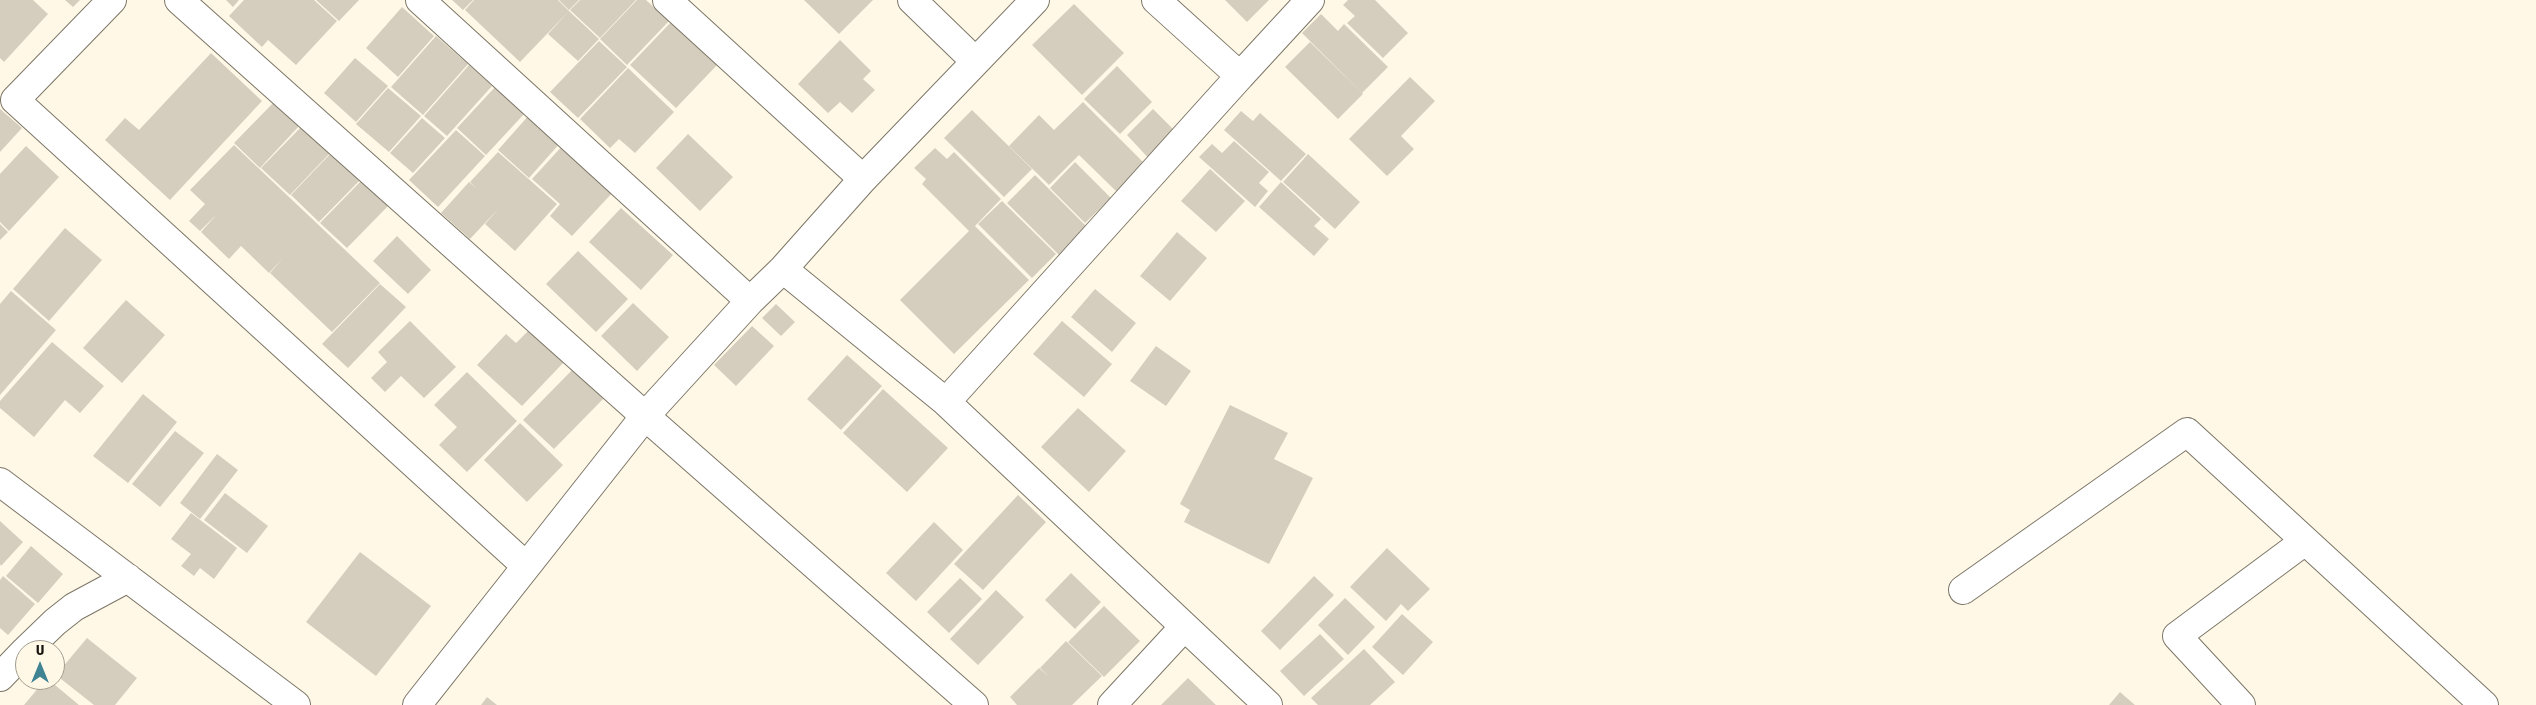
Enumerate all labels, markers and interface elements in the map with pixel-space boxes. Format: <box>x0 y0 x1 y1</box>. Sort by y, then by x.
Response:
north arrow <box>15 640 65 690</box>
text: U <box>36 642 44 659</box>

